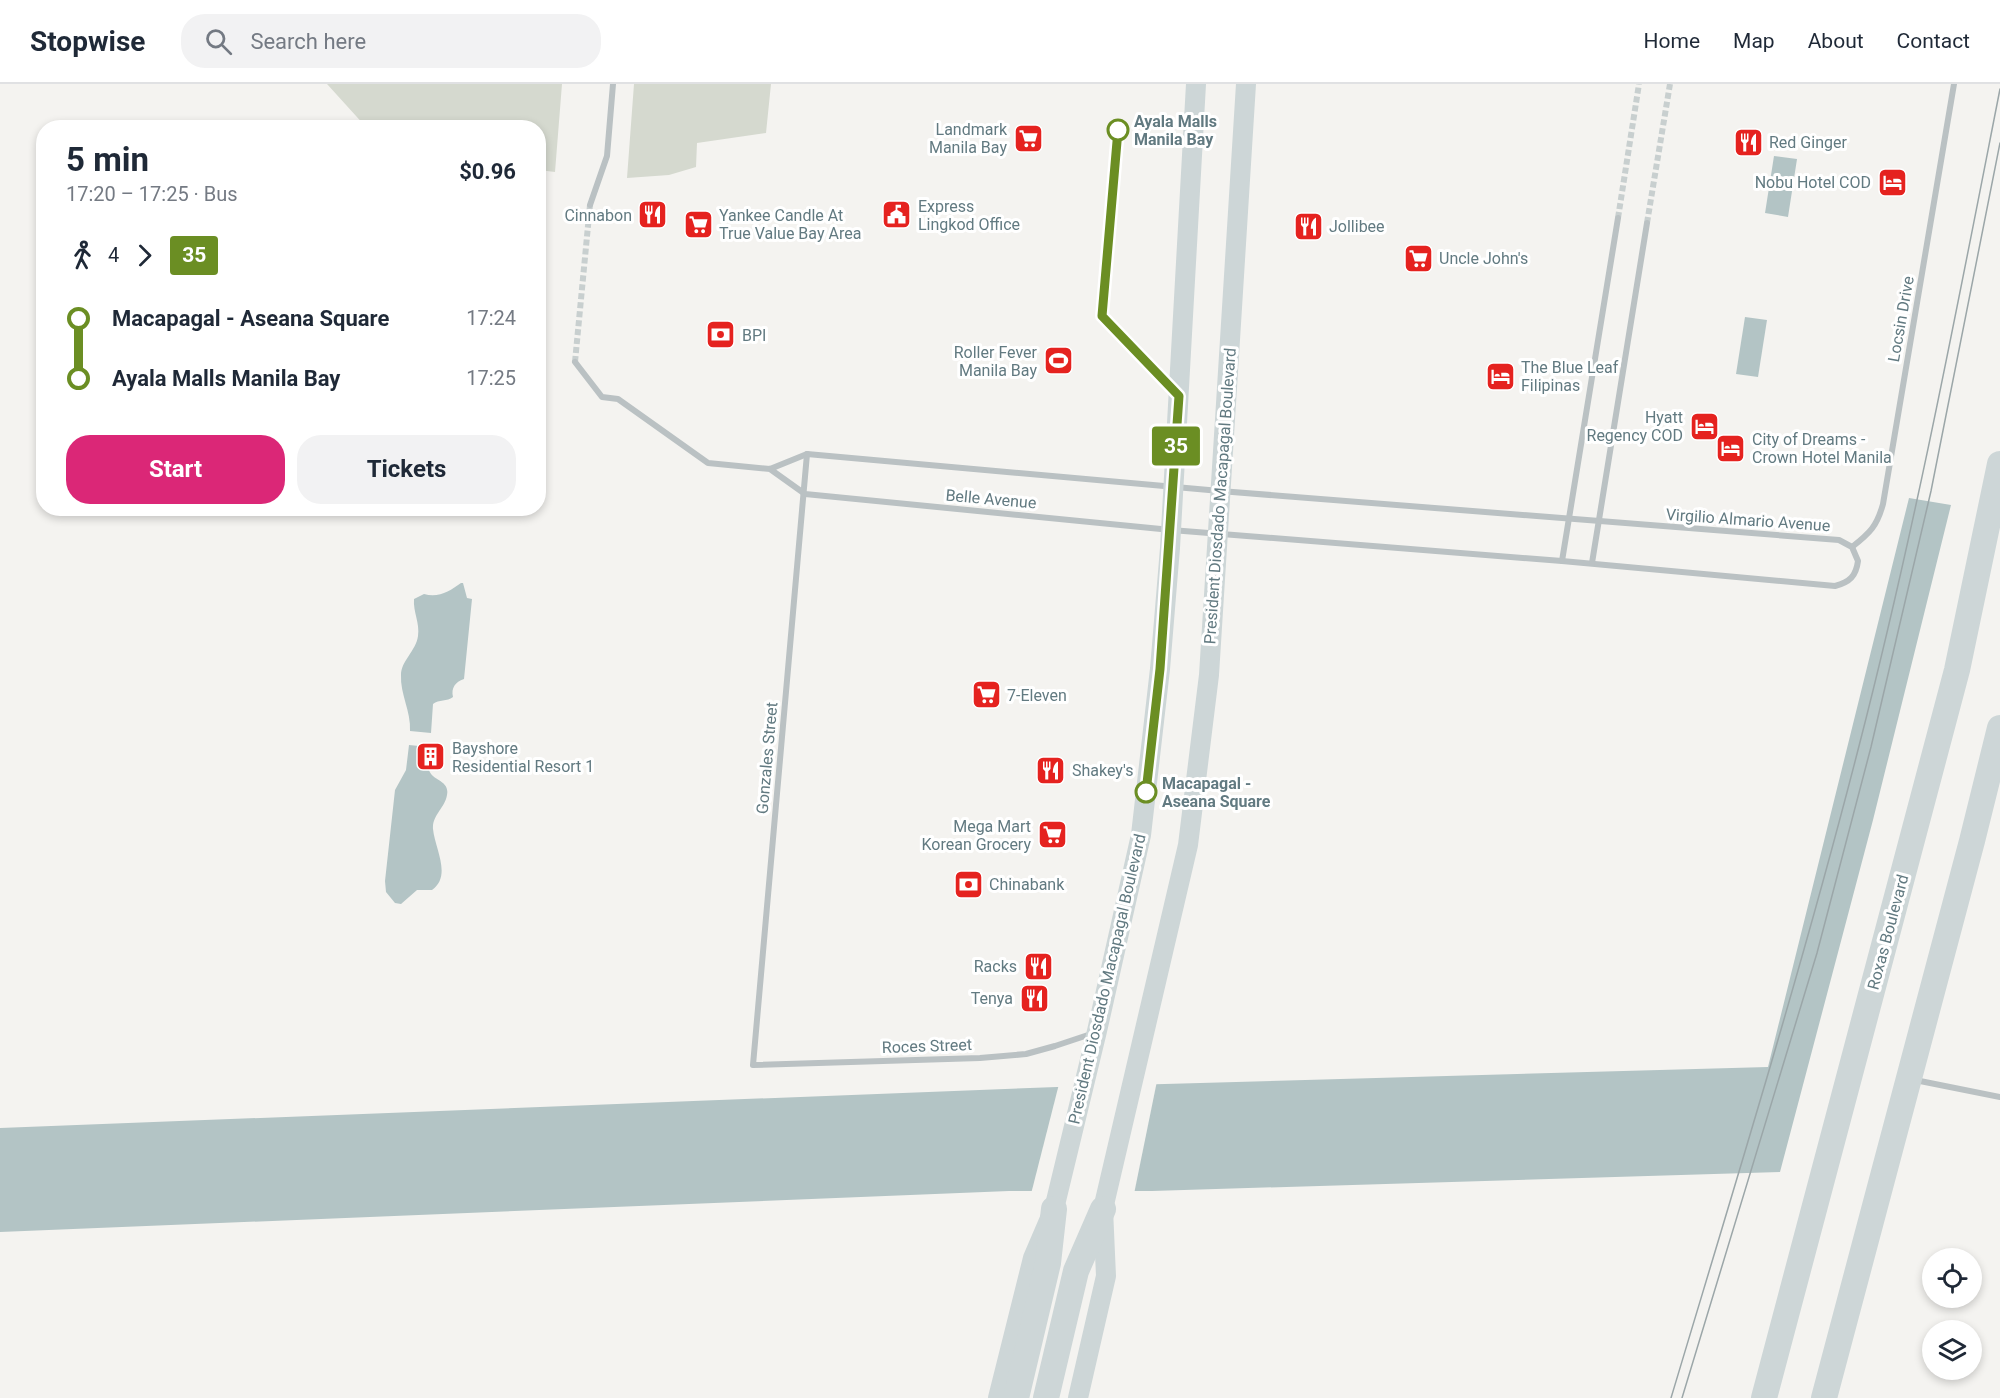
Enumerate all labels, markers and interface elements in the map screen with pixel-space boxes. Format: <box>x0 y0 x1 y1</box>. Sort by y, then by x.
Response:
search box <box>181 14 601 68</box>
text: Stopwise <box>30 25 145 58</box>
icon: search <box>202 25 235 58</box>
text: Search here <box>250 29 366 54</box>
text: Home <box>1644 29 1700 53</box>
text: Map <box>1733 29 1775 53</box>
text: About <box>1808 29 1864 53</box>
text: Contact <box>1897 29 1970 53</box>
place label: Ayala Malls Manila Bay <box>1134 112 1217 149</box>
marker: Ayala Malls Manila Bay <box>1107 119 1129 141</box>
place label: Landmark Manila Bay <box>929 120 1008 157</box>
supermarket icon: Landmark Manila Bay <box>1012 122 1044 154</box>
restaurant icon: Red Ginger <box>1732 126 1764 158</box>
place label: Red Ginger <box>1769 133 1847 152</box>
text: 5 min <box>66 140 149 179</box>
text: $0.96 <box>459 159 516 184</box>
hotel icon: Nobu Hotel COD <box>1876 166 1908 198</box>
place label: Nobu Hotel COD <box>1755 173 1871 192</box>
text: 17:20 – 17:25 · Bus <box>66 182 238 206</box>
place label: Express Lingkod Office <box>918 197 1020 234</box>
restaurant icon: Cinnabon <box>637 199 669 231</box>
public building icon: Express Lingkod Office <box>881 199 913 231</box>
place label: Cinnabon <box>564 206 632 225</box>
place label: Yankee Candle At True Value Bay Area <box>719 206 861 243</box>
supermarket icon: Yankee Candle At True Value Bay Area <box>682 208 714 240</box>
restaurant icon: Jollibee <box>1292 210 1324 242</box>
place label: Jollibee <box>1329 217 1385 236</box>
icon: walk <box>66 239 99 272</box>
icon: forward <box>128 239 161 272</box>
supermarket icon: Uncle John's <box>1402 242 1434 274</box>
text: 4 <box>108 243 119 267</box>
text: 35 <box>182 243 206 267</box>
place label: Uncle John's <box>1439 249 1528 268</box>
street label: Locsin Drive <box>1884 275 1918 363</box>
text: Macapagal - Aseana Square <box>112 306 389 331</box>
text: 17:24 <box>466 306 516 330</box>
bank icon: BPI <box>705 319 737 351</box>
place label: BPI <box>742 326 766 345</box>
place label: Roller Fever Manila Bay <box>954 343 1038 380</box>
sports icon: Roller Fever Manila Bay <box>1042 345 1074 377</box>
street label: President Diosdado Macapagal Boulevard <box>1200 347 1240 645</box>
place label: The Blue Leaf Filipinas <box>1521 358 1619 395</box>
hotel icon: The Blue Leaf Filipinas <box>1484 360 1516 392</box>
text: Ayala Malls Manila Bay <box>112 366 340 391</box>
text: 17:25 <box>466 366 516 390</box>
place label: Hyatt Regency COD <box>1587 408 1683 445</box>
hotel icon: Hyatt Regency COD <box>1688 410 1720 442</box>
line badge: 35 <box>1149 426 1203 466</box>
place label: City of Dreams - Crown Hotel Manila <box>1752 430 1892 467</box>
hotel icon: City of Dreams - Crown Hotel Manila <box>1715 432 1747 464</box>
text: 35 <box>1164 434 1188 458</box>
button: Start <box>66 435 285 504</box>
button: Tickets <box>297 435 516 504</box>
street label: Belle Avenue <box>945 486 1037 512</box>
street label: Virgilio Almario Avenue <box>1665 505 1831 535</box>
supermarket icon: 7-Eleven <box>970 679 1002 711</box>
place label: 7-Eleven <box>1007 686 1067 705</box>
street label: Gonzales Street <box>753 701 781 815</box>
place label: Bayshore Residential Resort 1 <box>452 739 594 776</box>
building icon: Bayshore Residential Resort 1 <box>415 741 447 773</box>
restaurant icon: Shakey's <box>1035 754 1067 786</box>
place label: Shakey's <box>1072 761 1133 780</box>
place label: Macapagal - Aseana Square <box>1162 774 1271 811</box>
marker: Macapagal - Aseana Square <box>1135 781 1157 803</box>
place label: Mega Mart Korean Grocery <box>922 817 1031 854</box>
supermarket icon: Mega Mart Korean Grocery <box>1036 819 1068 851</box>
street label: President Diosdado Macapagal Boulevard <box>1064 832 1150 1126</box>
bank icon: Chinabank <box>952 868 984 900</box>
street label: Roxas Boulevard <box>1863 872 1913 992</box>
place label: Chinabank <box>989 875 1065 894</box>
restaurant icon: Racks <box>1022 950 1054 982</box>
place label: Racks <box>974 957 1017 976</box>
restaurant icon: Tenya <box>1018 982 1050 1014</box>
place label: Tenya <box>971 989 1013 1008</box>
street label: Roces Street <box>882 1035 972 1057</box>
map controls <box>1922 1248 1982 1380</box>
button: locate <box>1922 1248 1982 1308</box>
button: layers <box>1922 1320 1982 1380</box>

